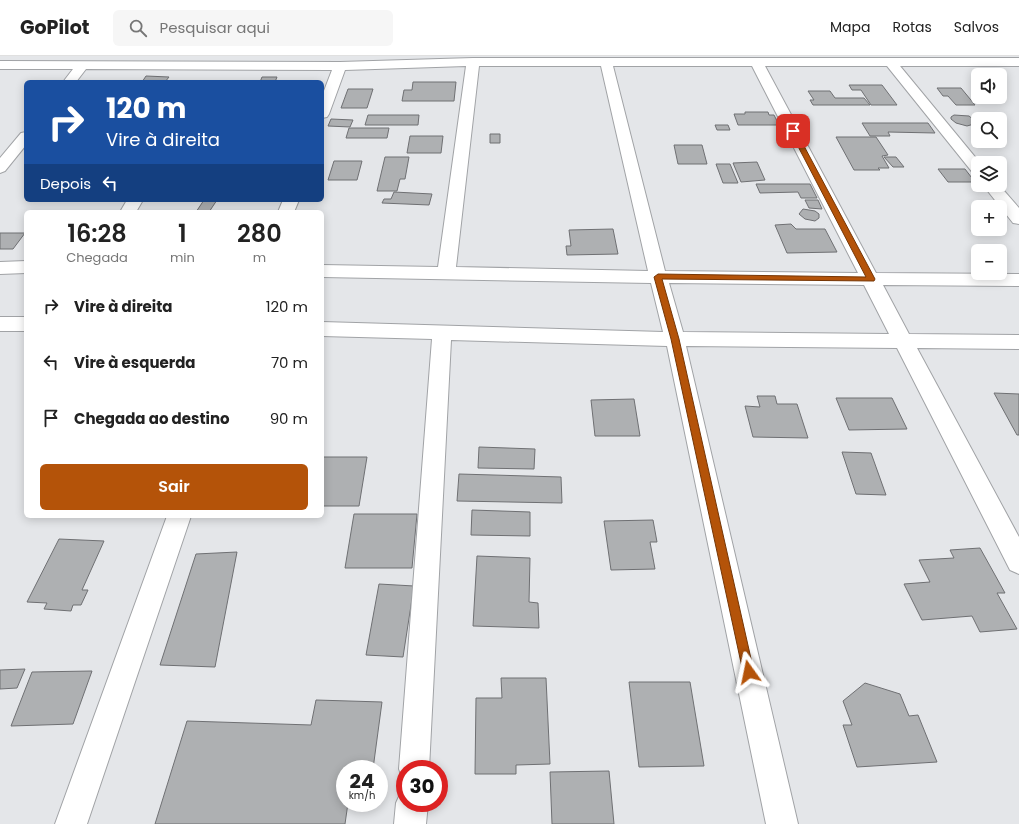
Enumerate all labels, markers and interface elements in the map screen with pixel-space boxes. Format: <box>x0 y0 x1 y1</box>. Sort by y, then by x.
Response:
search box <box>113 10 393 46</box>
text: GoPilot <box>20 14 89 41</box>
icon: search <box>127 17 149 39</box>
text: Pesquisar aqui <box>159 17 270 38</box>
text: Mapa <box>830 17 870 37</box>
text: Rotas <box>892 17 932 37</box>
text: Salvos <box>954 17 999 37</box>
map controls <box>971 68 1007 280</box>
button: sound <box>971 68 1007 104</box>
text: 120 m <box>106 89 186 128</box>
icon: right <box>40 96 92 148</box>
button: search <box>971 112 1007 148</box>
pin <box>776 114 810 148</box>
icon: arrive <box>782 120 804 142</box>
text: Vire à direita <box>106 127 220 152</box>
button: layers <box>971 156 1007 192</box>
icon: left <box>99 172 121 194</box>
text: Depois <box>40 173 91 194</box>
button: + <box>971 200 1007 236</box>
text: 16:28 <box>67 217 127 250</box>
text: 1 <box>178 217 187 250</box>
text: 280 <box>237 217 282 250</box>
button: − <box>971 244 1007 280</box>
text: Chegada <box>66 248 128 267</box>
text: min <box>170 248 195 267</box>
text: m <box>253 248 266 267</box>
icon: right <box>40 295 62 317</box>
text: Vire à direita <box>74 296 173 317</box>
text: 120 m <box>266 296 308 317</box>
icon: left <box>40 351 62 373</box>
text: Vire à esquerda <box>74 352 196 373</box>
text: 70 m <box>271 352 308 373</box>
icon: arrive <box>40 407 62 429</box>
text: Chegada ao destino <box>74 408 230 429</box>
text: 90 m <box>270 408 308 429</box>
button: Sair <box>40 464 308 510</box>
position arrow <box>728 651 770 693</box>
speed limit sign: 30 <box>396 760 448 812</box>
text: 24 <box>350 767 374 795</box>
text: km/h <box>349 788 375 803</box>

